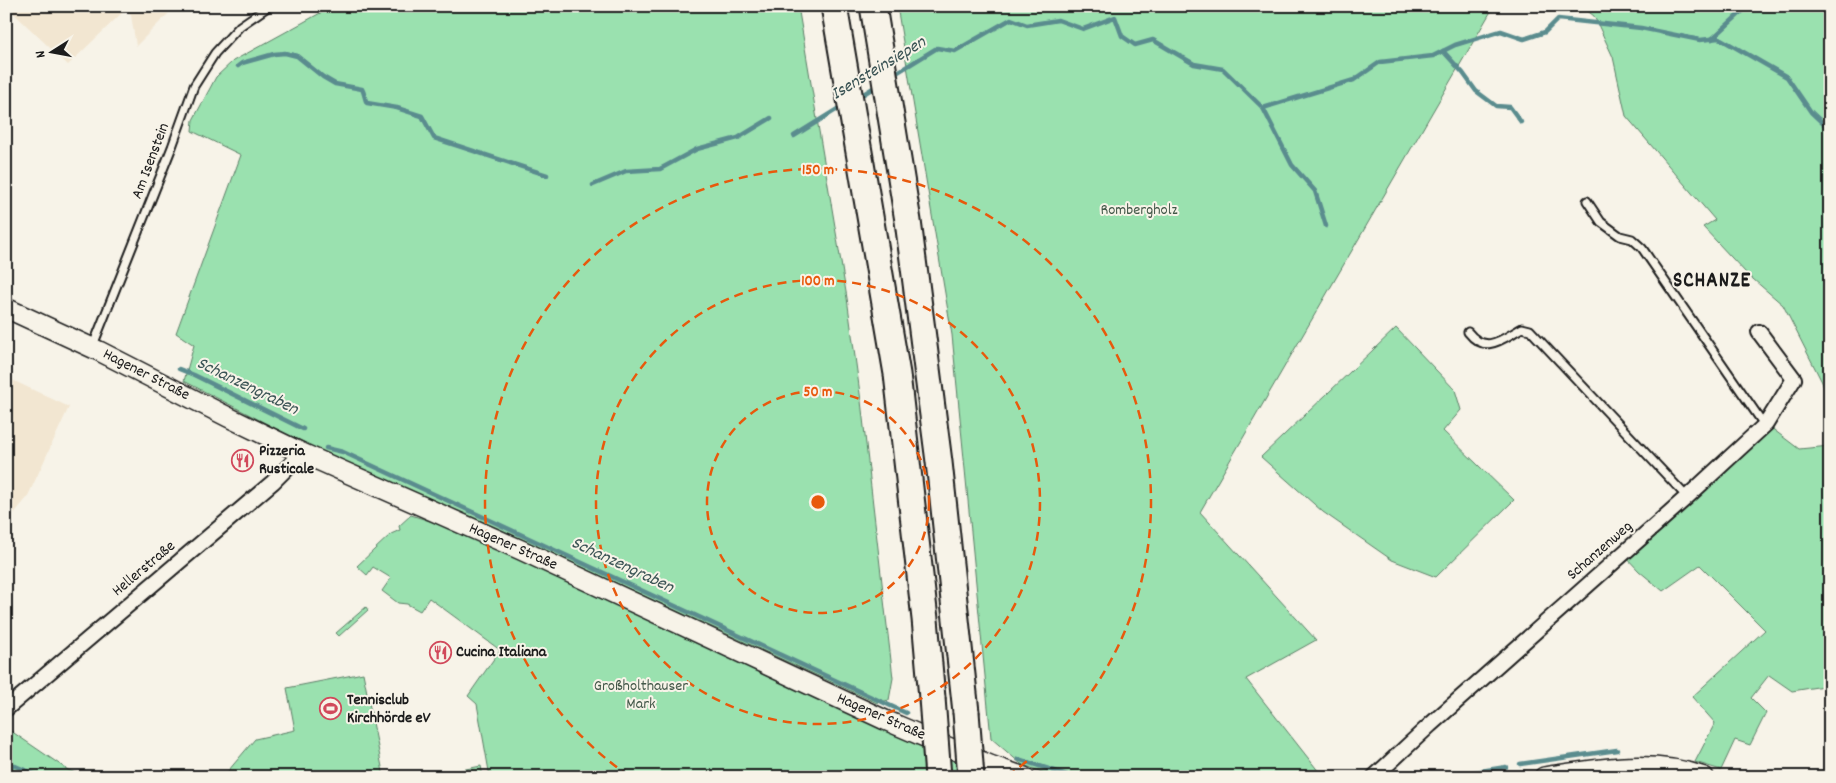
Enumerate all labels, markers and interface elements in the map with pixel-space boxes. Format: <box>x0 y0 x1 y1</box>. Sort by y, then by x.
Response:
north arrow <box>28 28 78 78</box>
water label: Isensteinsiepen <box>827 31 932 107</box>
text: N <box>31 49 52 59</box>
street label: Am Isenstein <box>126 120 176 202</box>
text: 150 m <box>802 160 834 182</box>
park label: Rombergholz <box>1100 199 1178 222</box>
district label: SCHANZE <box>1673 267 1751 297</box>
text: 100 m <box>801 271 835 293</box>
street label: Hagener Straße <box>99 343 193 407</box>
water label: Schanzengraben <box>192 352 303 423</box>
text: 50 m <box>804 382 832 404</box>
place label: Pizzeria Rusticale <box>259 440 314 481</box>
restaurant icon: Pizzeria Rusticale <box>231 448 255 472</box>
centre of rings <box>809 493 827 511</box>
street label: Schanzenweg <box>1562 516 1638 586</box>
street label: Hagener Straße <box>465 517 561 577</box>
water label: Schanzengraben <box>567 531 678 601</box>
street label: Hellerstraße <box>107 536 181 602</box>
restaurant icon: Cucina Italiana <box>428 640 452 664</box>
place label: Cucina Italiana <box>456 641 548 664</box>
park label: Großholthauser Mark <box>594 675 688 716</box>
street label: Hagener Straße <box>833 687 929 747</box>
place label: Tennisclub Kirchhörde eV <box>347 689 431 730</box>
sports icon: Tennisclub Kirchhörde eV <box>319 697 343 721</box>

